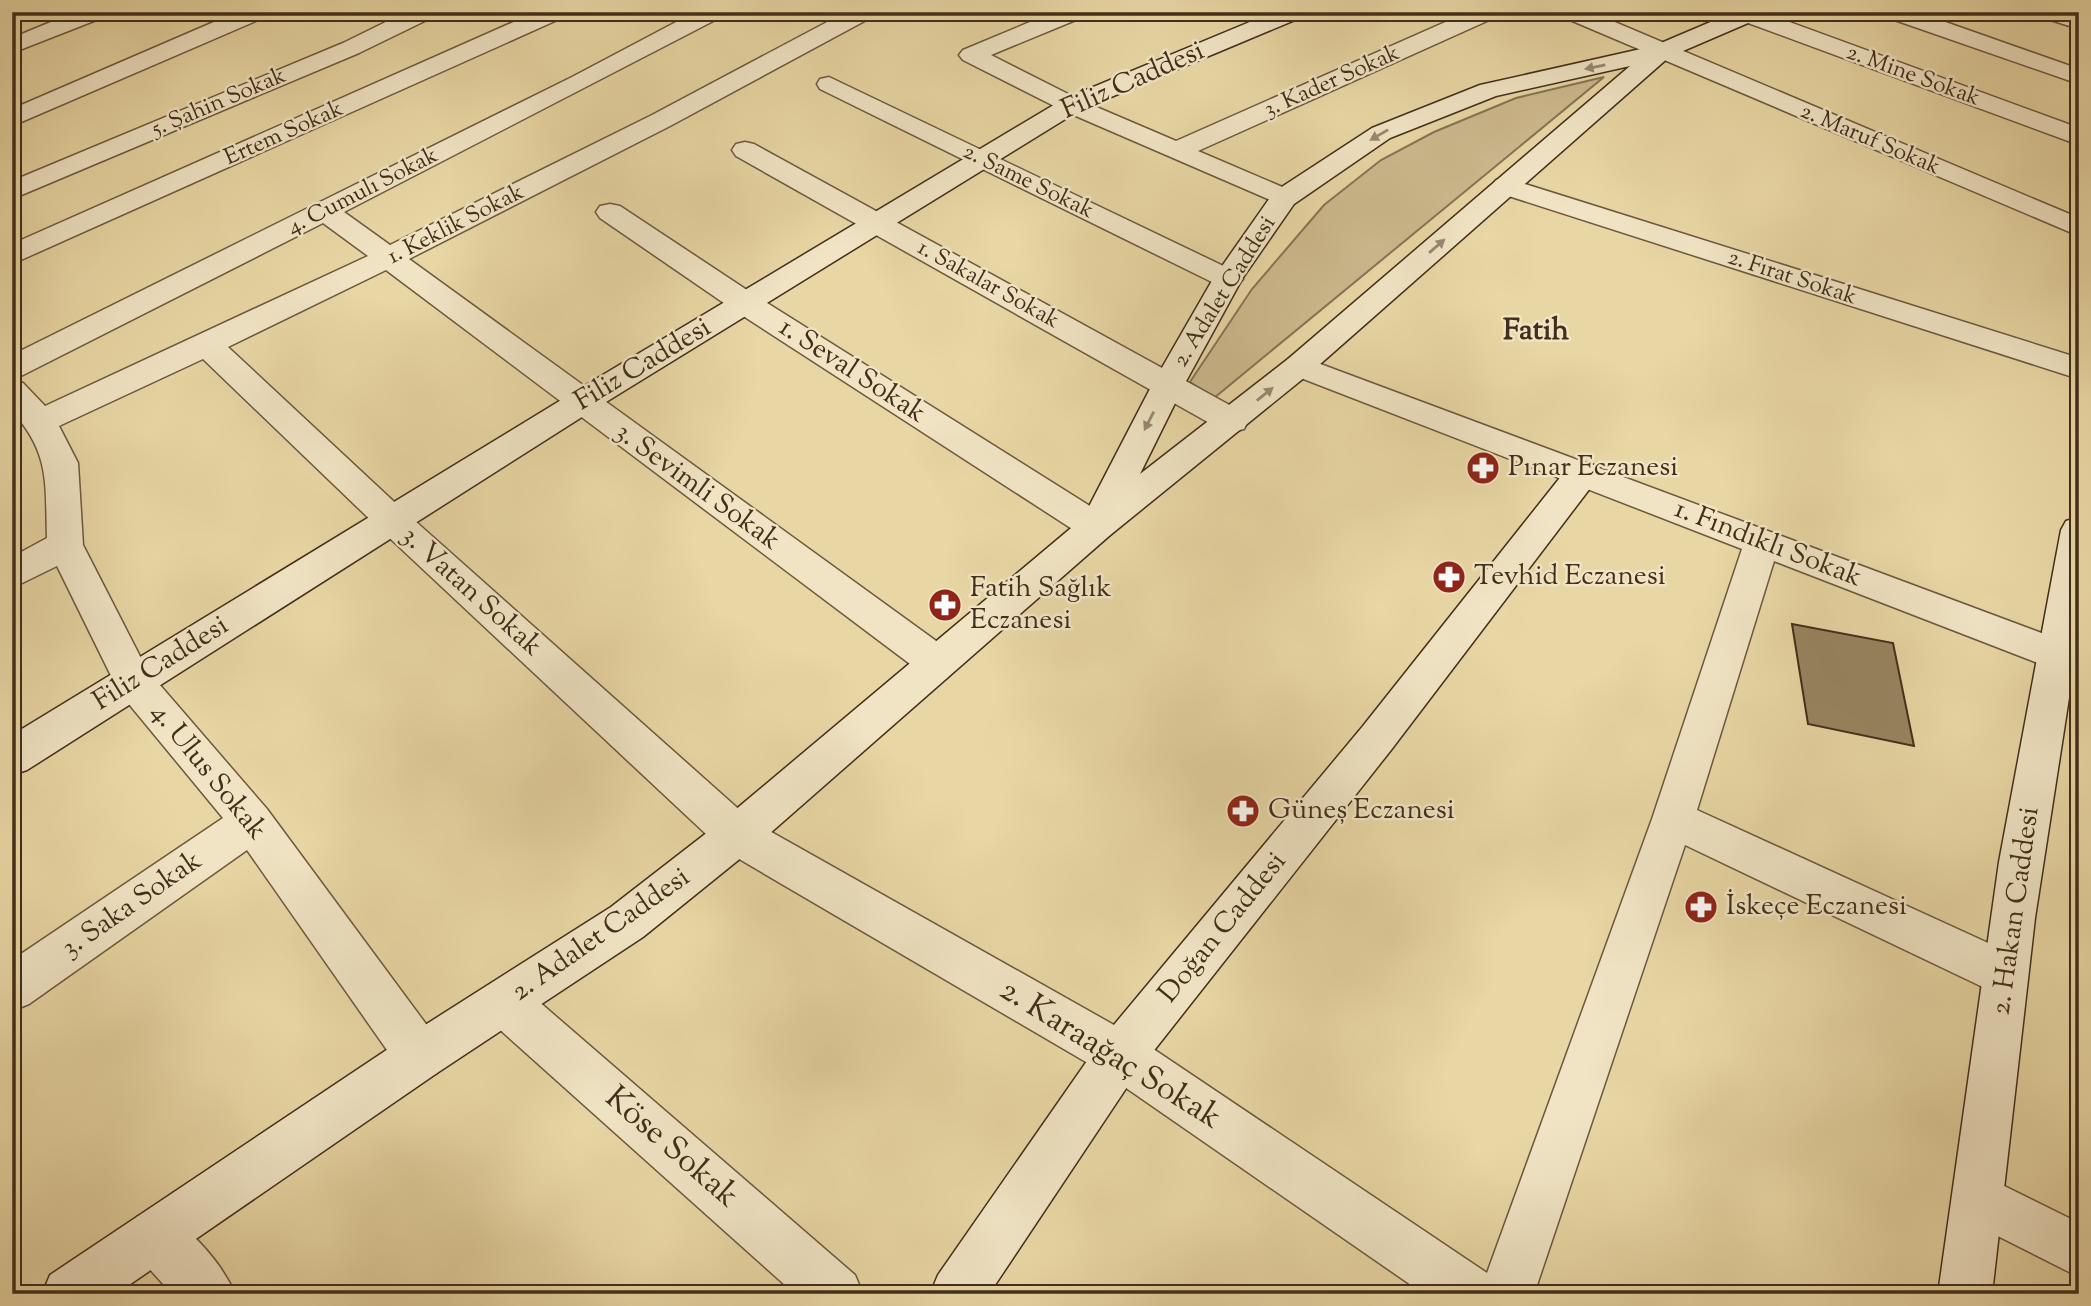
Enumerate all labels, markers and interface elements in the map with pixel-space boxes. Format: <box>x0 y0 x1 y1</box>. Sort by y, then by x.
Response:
street label: Filiz Caddesi <box>1055 32 1211 130</box>
street label: 3. Kader Sokak <box>1259 37 1406 127</box>
street label: 2. Mine Sokak <box>1842 37 1985 116</box>
street label: 5. Şahin Sokak <box>145 60 292 147</box>
one-way arrow <box>1584 61 1606 72</box>
street label: Ertem Sokak <box>219 93 349 175</box>
street label: 2. Maruf Sokak <box>1795 96 1946 185</box>
one-way arrow <box>1369 129 1388 141</box>
street label: 2. Same Sokak <box>957 136 1099 228</box>
street label: 4. Cumulı Sokak <box>282 140 445 244</box>
street label: 1. Keklik Sokak <box>382 176 531 274</box>
street label: 2. Adalet Caddesi <box>1165 210 1285 374</box>
street label: 1. Sakalar Sokak <box>911 232 1066 338</box>
one-way arrow <box>1428 238 1446 254</box>
street label: 2. Fırat Sokak <box>1723 242 1861 315</box>
street label: Filiz Caddesi <box>567 308 719 422</box>
street label: 1. Seval Sokak <box>770 308 934 434</box>
district label: Fatih <box>1503 310 1569 353</box>
one-way arrow <box>1256 387 1273 402</box>
one-way arrow <box>1144 411 1155 431</box>
street label: 3. Sevimli Sokak <box>606 413 788 561</box>
place label: Pınar Eczanesi <box>1508 448 1678 488</box>
pharmacy icon: Pınar Eczanesi <box>1464 449 1502 487</box>
street label: 1. Fındıklı Sokak <box>1668 490 1868 598</box>
street label: 3. Vatan Sokak <box>391 518 551 666</box>
place label: Tevhid Eczanesi <box>1474 557 1666 597</box>
pharmacy icon: Tevhid Eczanesi <box>1430 558 1468 596</box>
place label: Fatih Sağlık Eczanesi <box>970 569 1112 641</box>
pharmacy icon: Fatih Sağlık Eczanesi <box>926 586 964 624</box>
street label: Filiz Caddesi <box>85 606 237 722</box>
street label: 4. Ulus Sokak <box>140 695 276 849</box>
place label: Güneş Eczanesi <box>1268 791 1455 831</box>
pharmacy icon: Güneş Eczanesi <box>1224 792 1262 830</box>
street label: 2. Hakan Caddesi <box>1982 804 2050 1018</box>
street label: 3. Saka Sokak <box>54 842 210 968</box>
street label: Doğan Caddesi <box>1149 844 1297 1012</box>
street label: 2. Adalet Caddesi <box>504 858 699 1012</box>
place label: İskeçe Eczanesi <box>1726 887 1907 927</box>
pharmacy icon: İskeçe Eczanesi <box>1682 888 1720 926</box>
street label: 2. Karaağaç Sokak <box>990 968 1230 1142</box>
street label: Köse Sokak <box>593 1076 749 1220</box>

